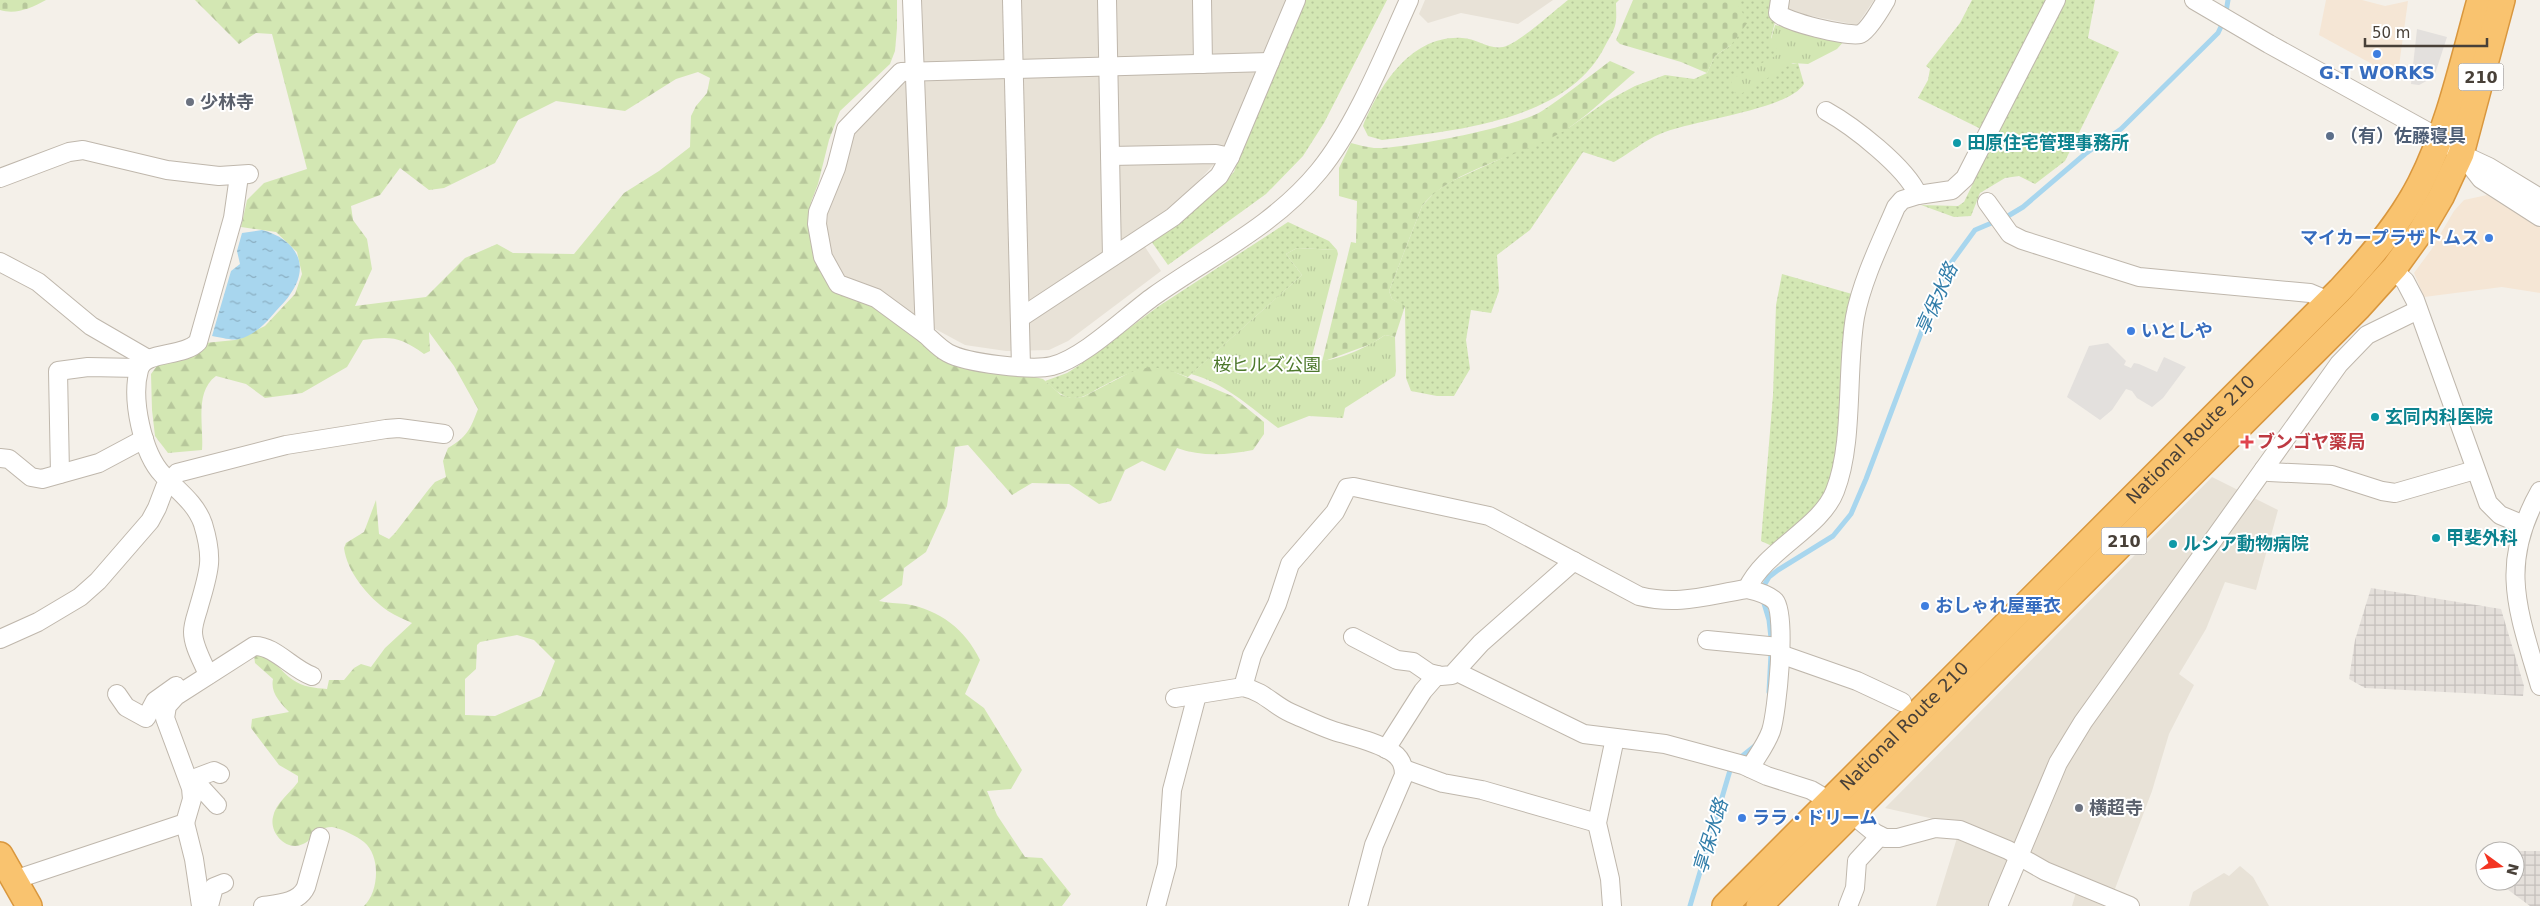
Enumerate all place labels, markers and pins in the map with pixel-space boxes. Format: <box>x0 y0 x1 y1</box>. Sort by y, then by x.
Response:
marker: G.T WORKS <box>2371 48 2383 60</box>
place label: G.T WORKS <box>2319 62 2435 83</box>
place label: 少林寺 <box>200 91 254 112</box>
marker: 少林寺 <box>184 96 196 108</box>
place label: （有）佐藤寝具 <box>2340 125 2466 146</box>
marker: （有）佐藤寝具 <box>2324 130 2336 142</box>
place label: 田原住宅管理事務所 <box>1967 132 2129 153</box>
marker: 田原住宅管理事務所 <box>1951 137 1963 149</box>
place label: マイカープラザトムス <box>2300 227 2479 248</box>
marker: マイカープラザトムス <box>2483 232 2495 244</box>
place label: いとしや <box>2141 320 2213 341</box>
marker: いとしや <box>2125 325 2137 337</box>
place label: 玄同内科医院 <box>2385 406 2493 427</box>
marker: 玄同内科医院 <box>2369 411 2381 423</box>
place label: ブンゴヤ薬局 <box>2257 431 2365 452</box>
marker: ブンゴヤ薬局 <box>2241 436 2253 448</box>
place label: 甲斐外科 <box>2446 527 2518 548</box>
marker: 甲斐外科 <box>2430 532 2442 544</box>
place label: ルシア動物病院 <box>2183 533 2309 554</box>
marker: ルシア動物病院 <box>2167 538 2179 550</box>
place label: おしゃれ屋華衣 <box>1935 595 2061 616</box>
marker: おしゃれ屋華衣 <box>1919 600 1931 612</box>
place label: 横超寺 <box>2089 797 2143 818</box>
marker: 横超寺 <box>2073 802 2085 814</box>
place label: ララ・ドリーム <box>1752 807 1877 828</box>
marker: ララ・ドリーム <box>1736 812 1748 824</box>

